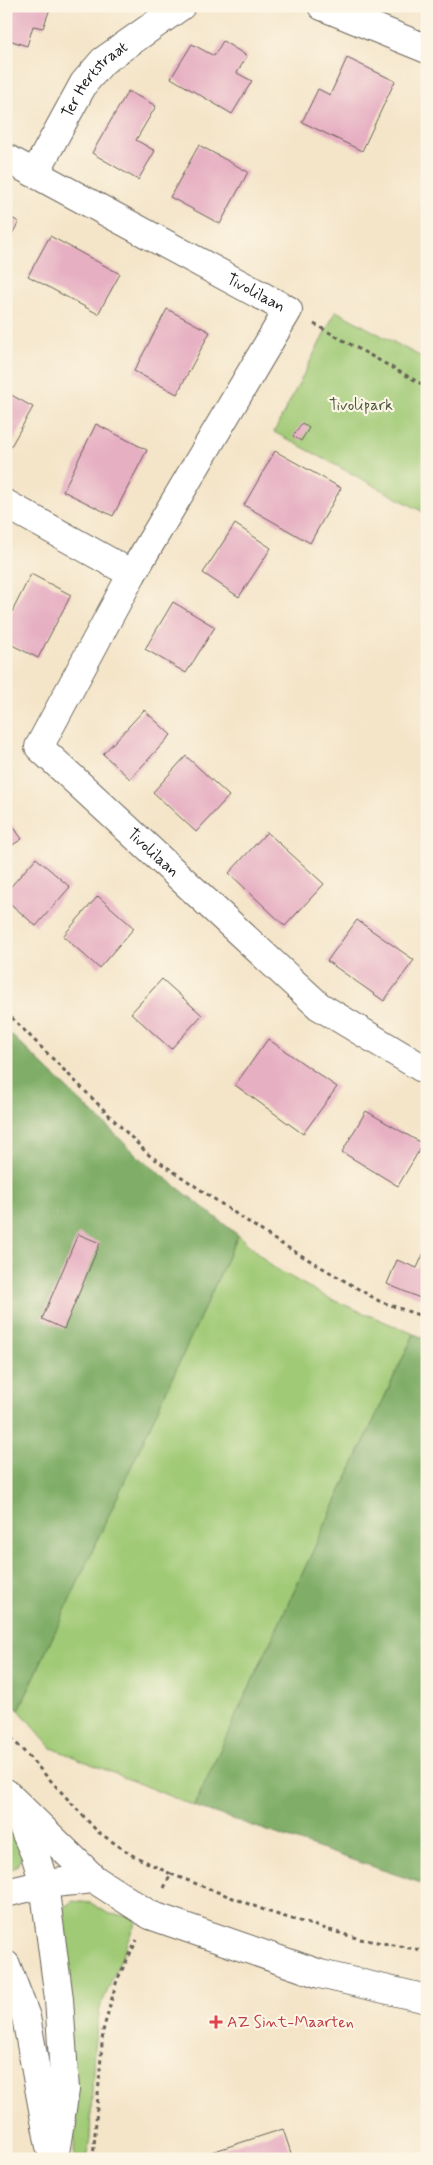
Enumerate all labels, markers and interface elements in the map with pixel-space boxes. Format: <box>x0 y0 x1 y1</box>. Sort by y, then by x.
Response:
street label: Ter Hertstraat <box>57 36 132 121</box>
street label: Tivolilaan <box>223 268 289 317</box>
park label: Tivolipark <box>329 395 393 416</box>
street label: Tivolilaan <box>123 823 184 882</box>
place label: AZ Sint-Maarten <box>227 2012 354 2033</box>
marker: AZ Sint-Maarten <box>209 2015 223 2029</box>

